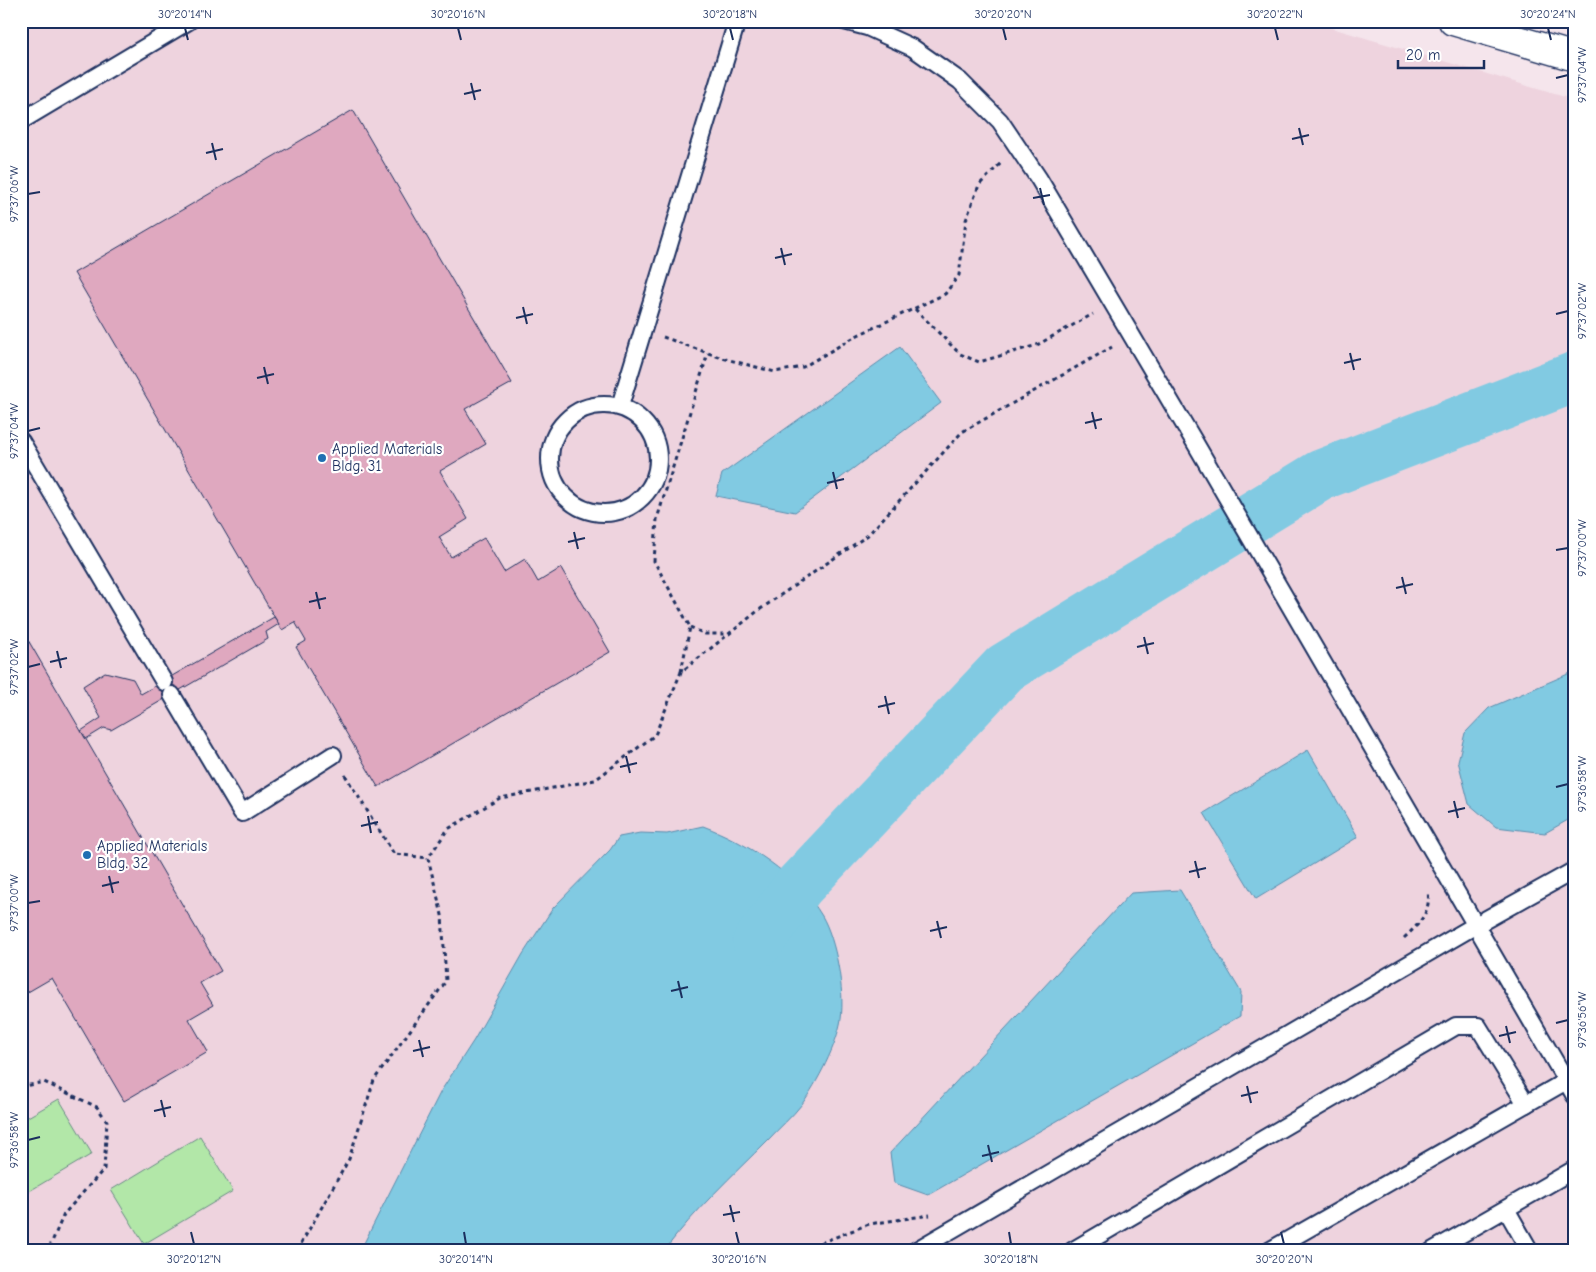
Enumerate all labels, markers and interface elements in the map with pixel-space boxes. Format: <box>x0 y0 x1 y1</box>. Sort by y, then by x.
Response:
text: 30°20'14"N <box>158 7 212 21</box>
text: 30°20'16"N <box>431 7 485 21</box>
text: 30°20'18"N <box>703 7 757 21</box>
text: 30°20'20"N <box>974 7 1032 21</box>
text: 30°20'22"N <box>1247 7 1303 21</box>
text: 30°20'24"N <box>1520 7 1576 21</box>
scale bar <box>1398 38 1485 70</box>
text: 20 m <box>1406 46 1440 64</box>
text: 97°37'04"W <box>1575 46 1589 103</box>
text: 97°37'06"W <box>7 165 21 222</box>
text: 97°37'02"W <box>1575 282 1589 339</box>
text: 97°37'04"W <box>7 402 21 459</box>
place label: Applied Materials Bldg. 31 <box>332 440 442 475</box>
marker: Applied Materials Bldg. 31 <box>316 452 328 464</box>
text: 97°37'00"W <box>1575 519 1589 577</box>
text: 97°37'02"W <box>7 638 21 695</box>
text: 97°36'58"W <box>1575 755 1589 812</box>
place label: Applied Materials Bldg. 32 <box>97 837 207 872</box>
marker: Applied Materials Bldg. 32 <box>81 849 93 861</box>
text: 97°37'00"W <box>7 874 21 932</box>
text: 97°36'56"W <box>1575 991 1589 1048</box>
text: 97°36'58"W <box>7 1111 21 1168</box>
text: 30°20'12"N <box>167 1252 221 1266</box>
text: 30°20'14"N <box>439 1252 493 1266</box>
text: 30°20'16"N <box>712 1252 766 1266</box>
text: 30°20'18"N <box>984 1252 1038 1266</box>
text: 30°20'20"N <box>1255 1252 1313 1266</box>

